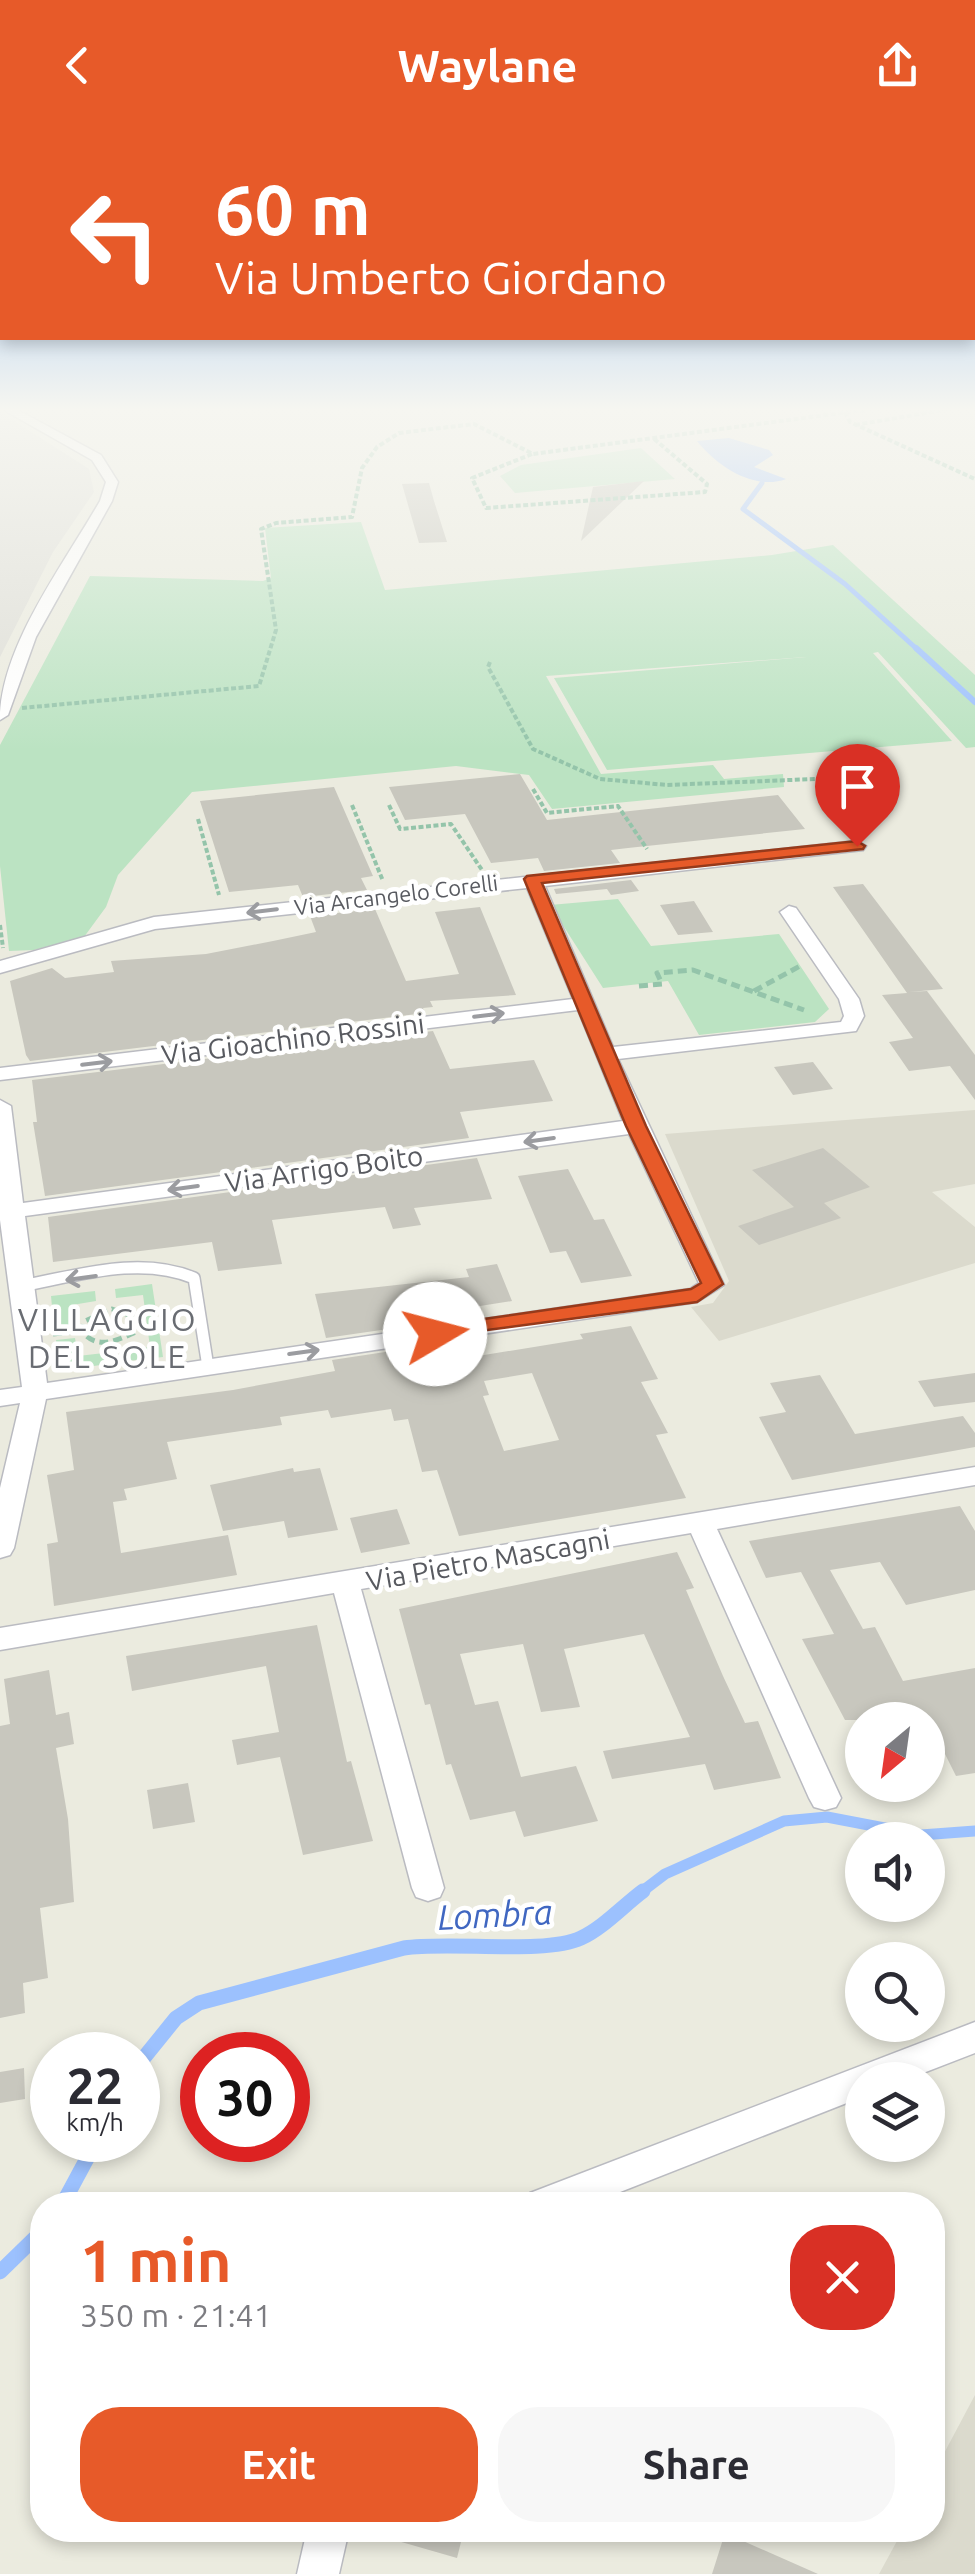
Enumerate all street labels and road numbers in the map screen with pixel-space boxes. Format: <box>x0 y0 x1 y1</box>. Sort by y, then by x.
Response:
street label: Via Arcangelo Corelli <box>293 870 499 919</box>
street label: Via Gioachino Rossini <box>160 1007 426 1070</box>
street label: Via Arrigo Boito <box>223 1139 425 1198</box>
street label: Via Pietro Mascagni <box>364 1523 612 1596</box>

